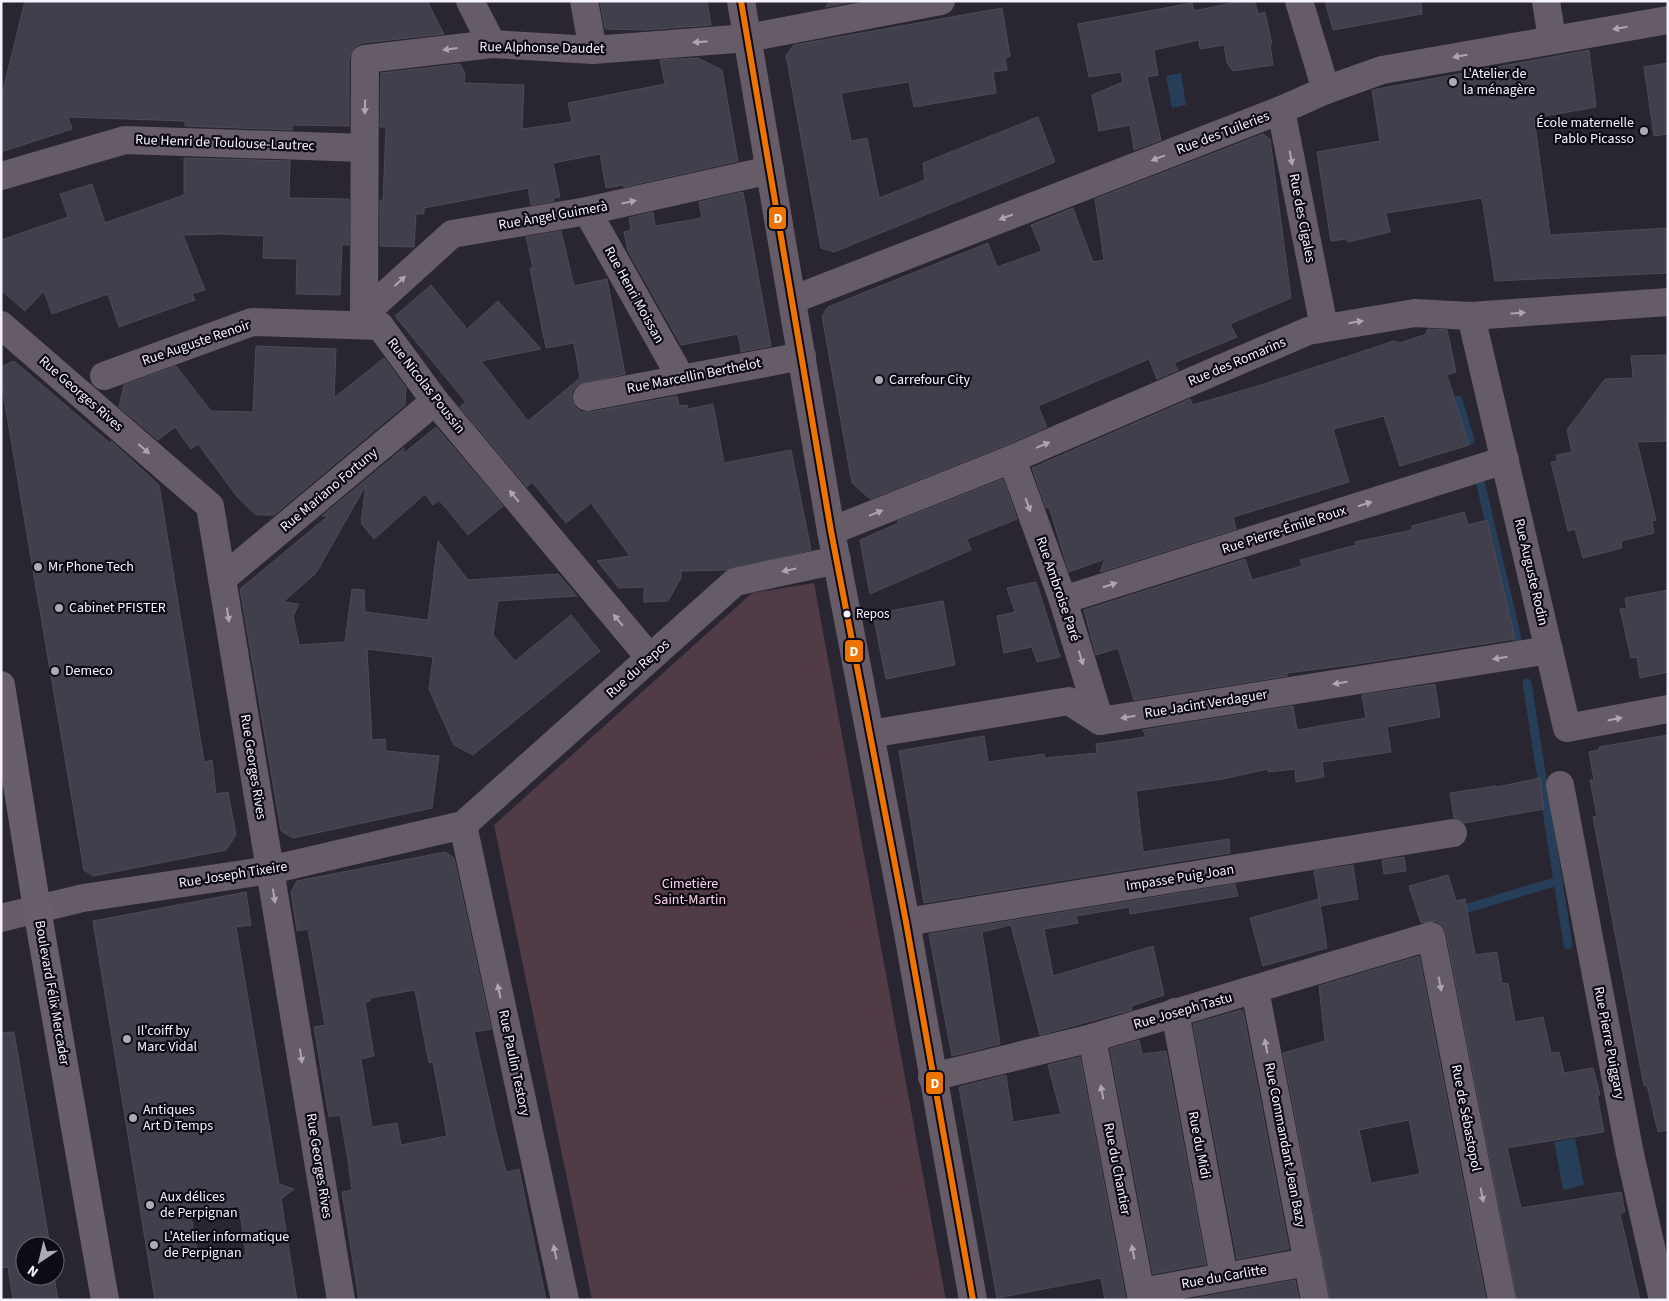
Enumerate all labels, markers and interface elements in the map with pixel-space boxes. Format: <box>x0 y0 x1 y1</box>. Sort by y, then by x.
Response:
one-way arrow <box>1611 24 1627 32</box>
street label: Rue Alphonse Daudet <box>479 37 605 59</box>
one-way arrow <box>691 38 707 46</box>
one-way arrow <box>442 45 458 53</box>
one-way arrow <box>1451 53 1467 61</box>
place label: L'Atelier de la ménagère <box>1463 64 1535 100</box>
marker: L'Atelier de la ménagère <box>1447 76 1459 88</box>
one-way arrow <box>361 100 369 116</box>
street label: Rue des Tuileries <box>1174 106 1273 160</box>
place label: École maternelle Pablo Picasso <box>1536 113 1634 149</box>
marker: École maternelle Pablo Picasso <box>1638 125 1650 137</box>
street label: Rue Henri de Toulouse-Lautrec <box>135 130 316 156</box>
one-way arrow <box>1287 151 1295 167</box>
one-way arrow <box>1150 154 1165 162</box>
street label: Rue des Cigales <box>1284 172 1320 264</box>
street label: Rue Àngel Guimerà <box>497 197 609 235</box>
one-way arrow <box>621 198 636 206</box>
line badge: D <box>768 206 787 230</box>
text: D <box>774 209 783 229</box>
one-way arrow <box>998 213 1013 221</box>
street label: Rue Henri Moissan <box>599 243 669 347</box>
one-way arrow <box>394 275 406 287</box>
one-way arrow <box>1510 308 1526 316</box>
street label: Rue Auguste Renoir <box>139 315 253 371</box>
one-way arrow <box>1348 317 1364 325</box>
street label: Rue des Romarins <box>1185 332 1289 392</box>
street label: Rue Nicolas Poussin <box>382 334 470 438</box>
street label: Rue Georges Rives <box>34 352 128 437</box>
street label: Rue Marcellin Berthelot <box>625 353 763 399</box>
place label: Carrefour City <box>889 370 971 390</box>
marker: Carrefour City <box>873 374 885 386</box>
one-way arrow <box>1036 441 1050 449</box>
one-way arrow <box>138 443 150 454</box>
street label: Rue Mariano Fortuny <box>276 443 382 537</box>
one-way arrow <box>509 489 520 502</box>
one-way arrow <box>1025 497 1032 512</box>
street label: Rue Pierre-Émile Roux <box>1219 500 1349 560</box>
one-way arrow <box>1357 500 1372 507</box>
one-way arrow <box>869 509 884 517</box>
street label: Rue Auguste Rodin <box>1509 517 1553 627</box>
street label: Rue Ambroise Paré <box>1031 534 1085 644</box>
place label: Mr Phone Tech <box>48 557 134 577</box>
marker: Mr Phone Tech <box>32 561 44 573</box>
one-way arrow <box>781 567 797 575</box>
one-way arrow <box>1102 581 1117 588</box>
place label: Cabinet PFISTER <box>69 598 166 618</box>
marker: Cabinet PFISTER <box>53 602 65 614</box>
place label: Repos <box>856 605 890 623</box>
one-way arrow <box>224 607 232 623</box>
marker: Repos <box>842 609 852 619</box>
one-way arrow <box>613 614 624 627</box>
street label: Rue du Repos <box>602 635 674 703</box>
line badge: D <box>844 639 864 663</box>
text: D <box>850 642 859 662</box>
one-way arrow <box>1078 651 1086 666</box>
one-way arrow <box>1492 654 1508 662</box>
place label: Demeco <box>65 661 113 681</box>
marker: Demeco <box>49 665 61 677</box>
one-way arrow <box>1332 679 1348 687</box>
street label: Rue Jacint Verdaguer <box>1143 684 1269 724</box>
street label: Rue Georges Rives <box>235 713 271 821</box>
one-way arrow <box>1119 713 1135 721</box>
one-way arrow <box>1607 715 1622 723</box>
street label: Rue Joseph Tixeire <box>177 857 289 893</box>
street label: Impasse Puig Joan <box>1125 860 1235 896</box>
park label: Cimetière Saint-Martin <box>654 874 726 910</box>
one-way arrow <box>271 888 279 904</box>
street label: Boulevard Félix Mercader <box>29 919 75 1067</box>
one-way arrow <box>1436 976 1444 991</box>
one-way arrow <box>495 983 503 998</box>
street label: Rue Pierre Puiggary <box>1588 985 1630 1102</box>
street label: Rue Joseph Tastu <box>1131 987 1235 1035</box>
street label: Rue Paulin Testory <box>493 1008 535 1118</box>
place label: Il'coiff by Marc Vidal <box>137 1021 198 1057</box>
marker: Il'coiff by Marc Vidal <box>121 1033 133 1045</box>
one-way arrow <box>1262 1038 1270 1053</box>
one-way arrow <box>297 1049 305 1065</box>
street label: Rue Commandant Jean Bazy <box>1259 1061 1311 1230</box>
street label: Rue de Sébastopol <box>1446 1063 1486 1174</box>
line badge: D <box>925 1071 944 1095</box>
text: D <box>931 1074 940 1094</box>
one-way arrow <box>1098 1085 1106 1100</box>
place label: Antiques Art D Temps <box>143 1100 213 1136</box>
street label: Rue du Midi <box>1183 1110 1215 1180</box>
marker: Antiques Art D Temps <box>127 1112 139 1124</box>
street label: Rue Georges Rives <box>301 1112 337 1220</box>
street label: Rue du Chantier <box>1098 1121 1136 1217</box>
place label: Aux délices de Perpignan <box>160 1187 238 1223</box>
one-way arrow <box>1478 1187 1486 1203</box>
marker: Aux délices de Perpignan <box>144 1199 156 1211</box>
place label: L'Atelier informatique de Perpignan <box>164 1227 289 1263</box>
north arrow <box>15 1236 65 1286</box>
marker: L'Atelier informatique de Perpignan <box>148 1239 160 1251</box>
one-way arrow <box>1128 1243 1136 1259</box>
one-way arrow <box>551 1245 559 1260</box>
text: N <box>24 1260 43 1282</box>
street label: Rue du Carlitte <box>1180 1260 1268 1294</box>

